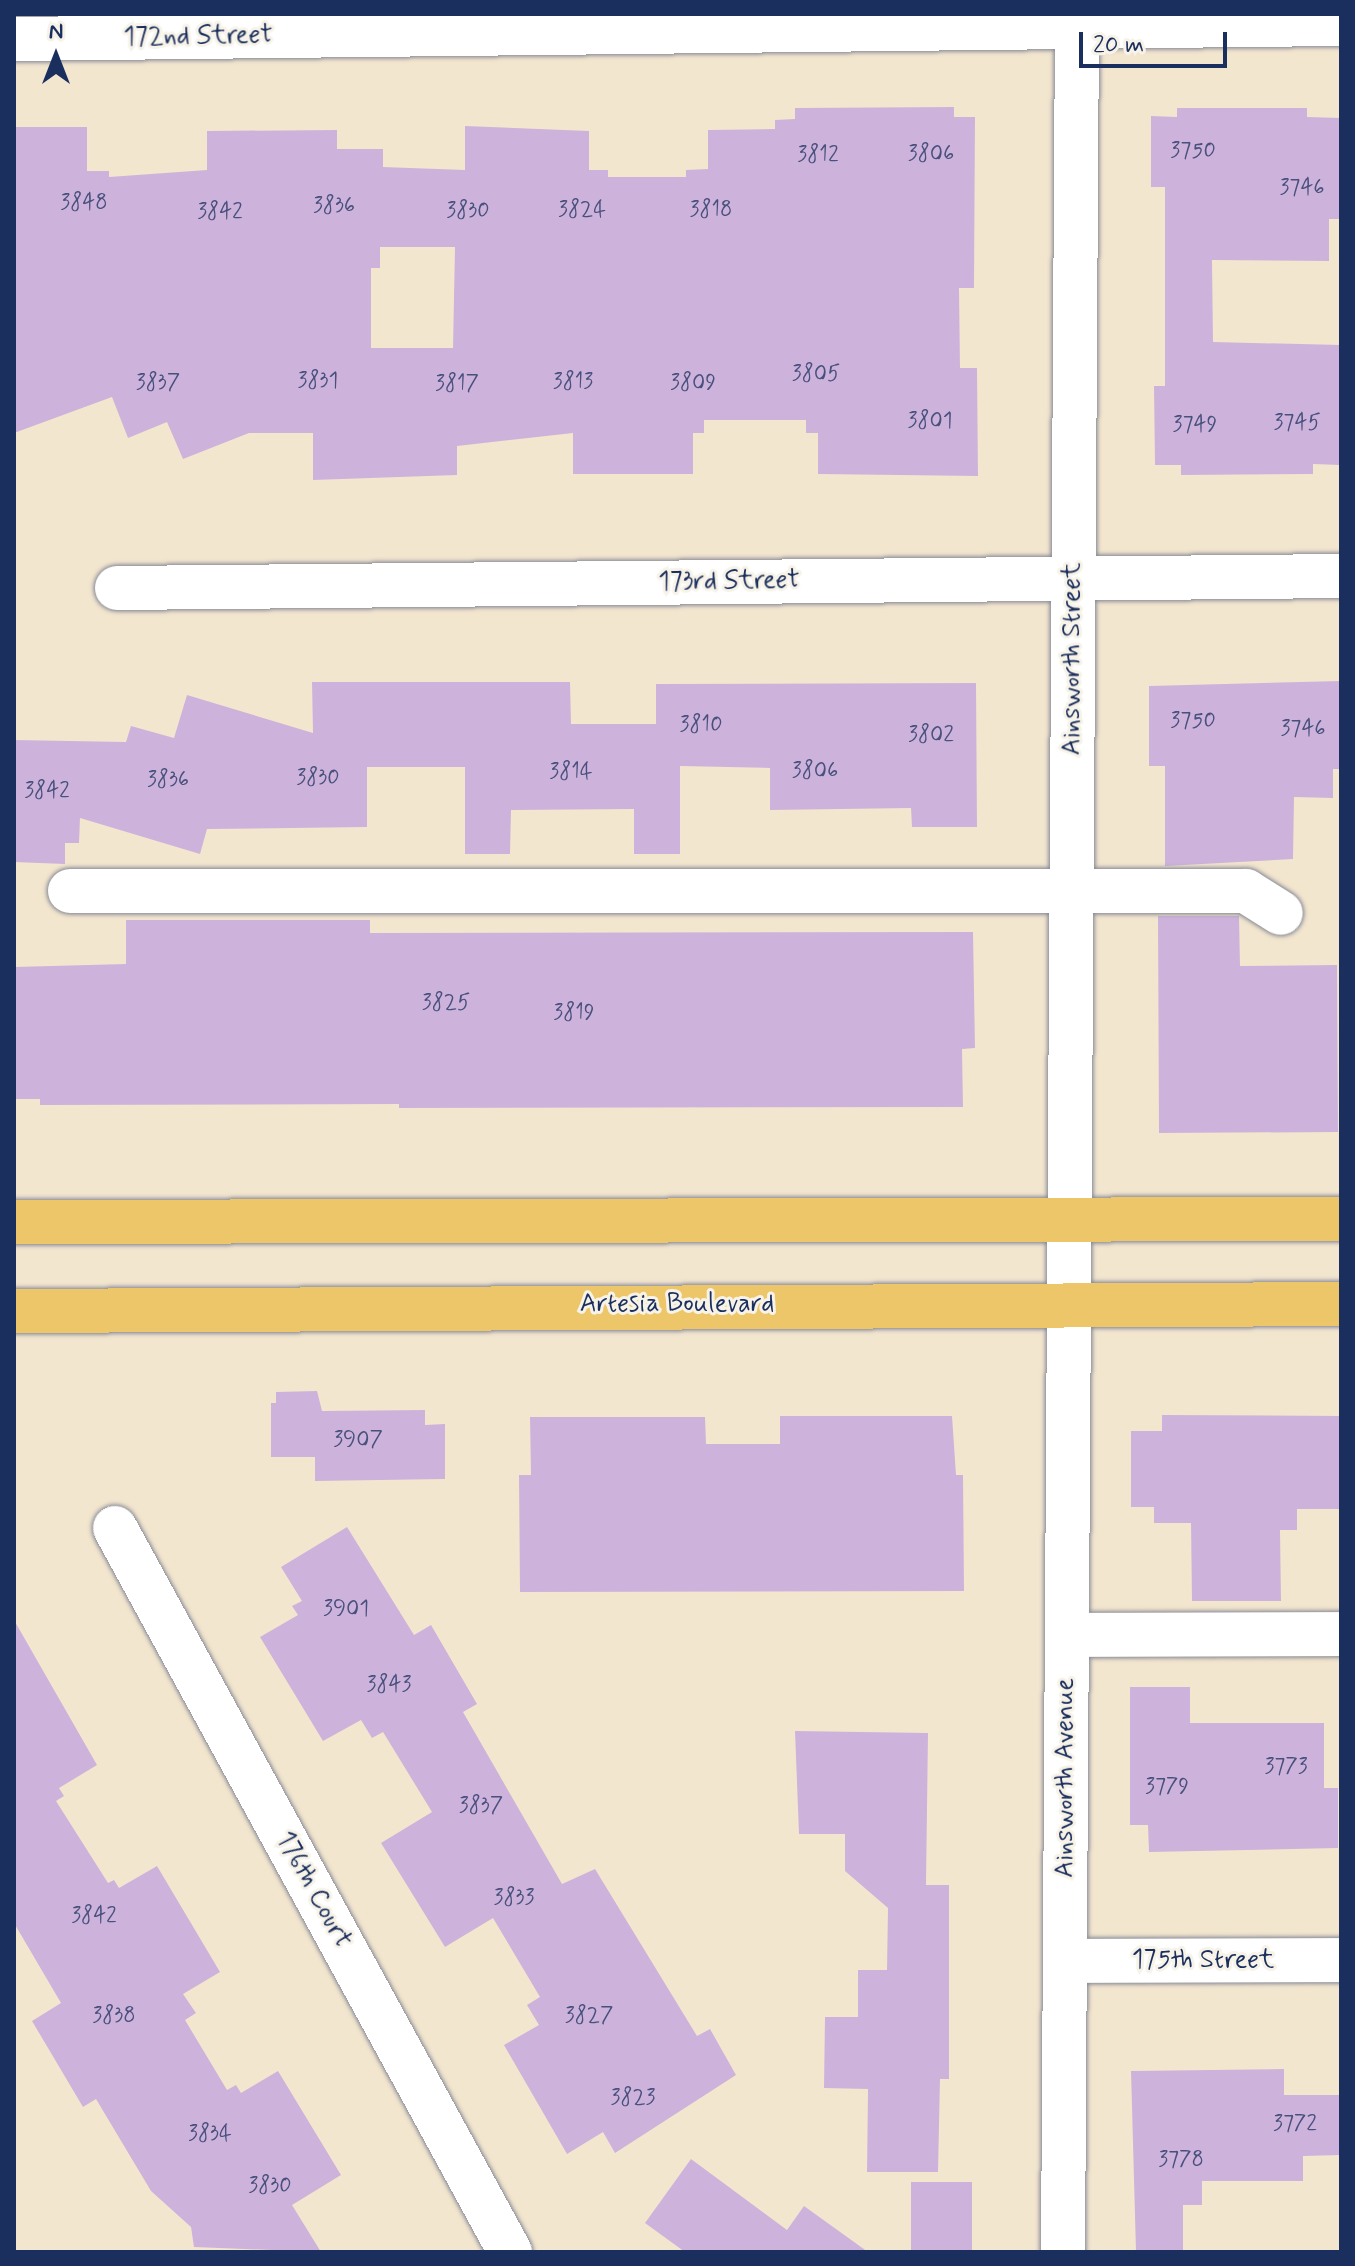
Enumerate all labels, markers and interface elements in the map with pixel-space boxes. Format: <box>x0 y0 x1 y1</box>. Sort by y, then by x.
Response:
north arrow <box>16 16 96 96</box>
scale bar <box>1083 16 1231 66</box>
text: N <box>49 18 63 46</box>
street label: 172nd Street <box>124 20 272 54</box>
text: 20 m <box>1093 30 1144 61</box>
house number: 3750 <box>1170 139 1216 165</box>
house number: 3806 <box>908 142 954 168</box>
house number: 3812 <box>797 143 839 169</box>
house number: 3746 <box>1279 176 1325 202</box>
house number: 3848 <box>60 191 108 217</box>
house number: 3836 <box>313 194 355 220</box>
house number: 3824 <box>558 198 606 224</box>
house number: 3818 <box>690 198 732 224</box>
house number: 3830 <box>446 199 490 225</box>
house number: 3842 <box>197 200 243 226</box>
house number: 3805 <box>792 362 840 388</box>
house number: 3831 <box>298 369 338 395</box>
house number: 3813 <box>553 370 593 396</box>
house number: 3837 <box>136 371 180 397</box>
house number: 3809 <box>670 371 716 397</box>
house number: 3817 <box>435 372 479 398</box>
house number: 3801 <box>907 409 953 435</box>
house number: 3745 <box>1273 411 1321 437</box>
house number: 3749 <box>1173 413 1217 439</box>
street label: Ainsworth Street <box>1057 563 1089 755</box>
street label: 173rd Street <box>659 565 799 599</box>
house number: 3750 <box>1170 709 1216 735</box>
house number: 3810 <box>680 713 722 739</box>
house number: 3746 <box>1280 717 1326 743</box>
house number: 3802 <box>908 723 954 749</box>
house number: 3806 <box>792 759 838 785</box>
house number: 3814 <box>549 760 593 786</box>
house number: 3830 <box>296 766 340 792</box>
house number: 3836 <box>147 768 189 794</box>
house number: 3842 <box>24 779 70 805</box>
house number: 3825 <box>422 991 470 1017</box>
house number: 3819 <box>553 1001 595 1027</box>
street label: Artesia Boulevard <box>582 1289 772 1321</box>
house number: 3907 <box>333 1428 383 1454</box>
house number: 3901 <box>323 1597 369 1623</box>
house number: 3843 <box>367 1673 411 1699</box>
street label: Ainsworth Avenue <box>1050 1678 1082 1878</box>
house number: 3773 <box>1264 1755 1308 1781</box>
house number: 3779 <box>1145 1775 1189 1801</box>
house number: 3837 <box>459 1794 503 1820</box>
street label: 176th Court <box>268 1826 358 1954</box>
house number: 3833 <box>494 1886 534 1912</box>
house number: 3842 <box>71 1904 117 1930</box>
street label: 175th Street <box>1132 1945 1274 1977</box>
house number: 3838 <box>92 2004 136 2030</box>
house number: 3827 <box>565 2004 613 2030</box>
house number: 3823 <box>610 2086 656 2112</box>
house number: 3772 <box>1273 2112 1317 2138</box>
house number: 3834 <box>188 2122 232 2148</box>
house number: 3778 <box>1158 2148 1204 2174</box>
house number: 3830 <box>248 2174 292 2200</box>

